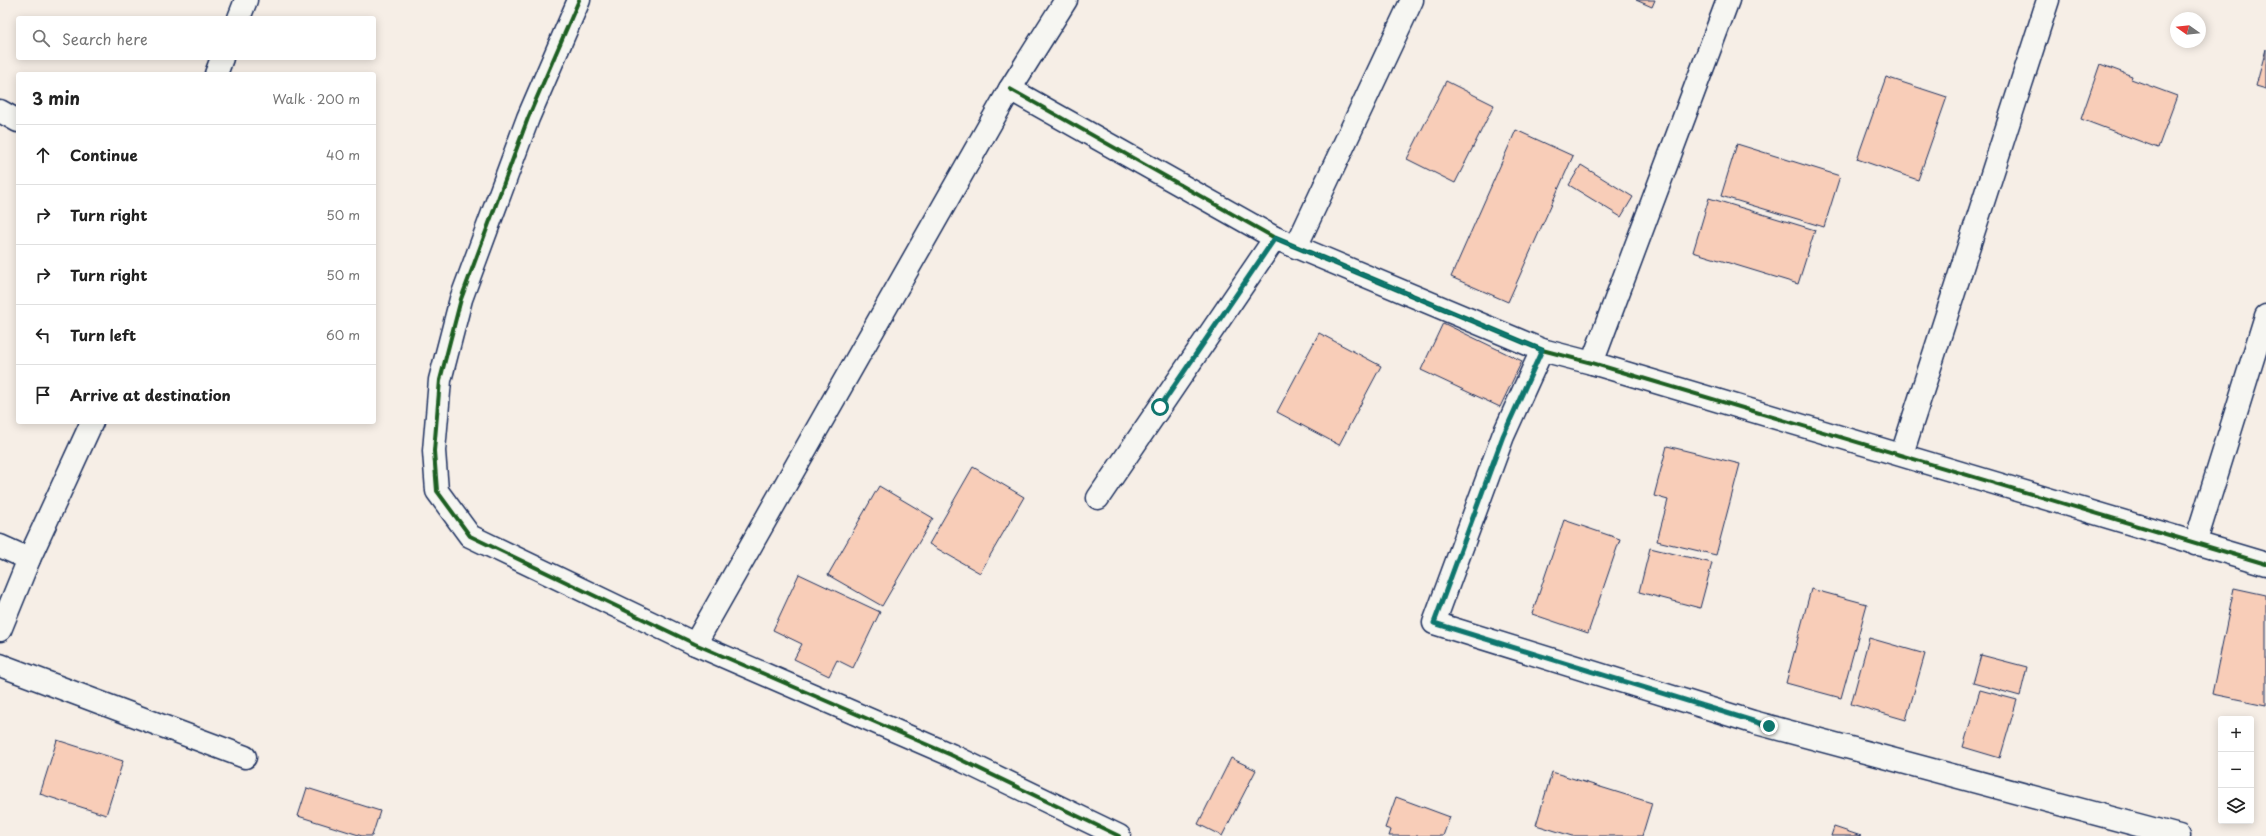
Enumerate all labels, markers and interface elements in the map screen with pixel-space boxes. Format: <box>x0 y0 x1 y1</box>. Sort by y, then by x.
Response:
north arrow <box>2170 12 2206 48</box>
search box <box>16 16 376 60</box>
icon: search <box>30 27 52 49</box>
text: Search here <box>62 27 148 50</box>
text: 3 min <box>32 85 80 111</box>
text: Walk · 200 m <box>272 89 360 108</box>
text: Continue <box>70 143 138 166</box>
icon: ahead <box>32 144 54 166</box>
text: 40 m <box>326 145 360 164</box>
text: Turn right <box>70 203 147 226</box>
icon: right <box>32 204 54 226</box>
text: 50 m <box>326 205 360 224</box>
text: Turn right <box>70 263 147 286</box>
icon: right <box>32 264 54 286</box>
text: 50 m <box>326 265 360 284</box>
text: Turn left <box>70 323 136 346</box>
icon: left <box>32 324 54 346</box>
text: 60 m <box>326 325 360 344</box>
text: Arrive at destination <box>70 383 231 406</box>
icon: arrive <box>32 384 54 406</box>
route start <box>1151 398 1169 416</box>
map controls <box>2218 716 2254 824</box>
button: + <box>2218 716 2254 752</box>
route end <box>1760 717 1778 735</box>
button: − <box>2218 752 2254 788</box>
button: layers <box>2218 788 2254 824</box>

